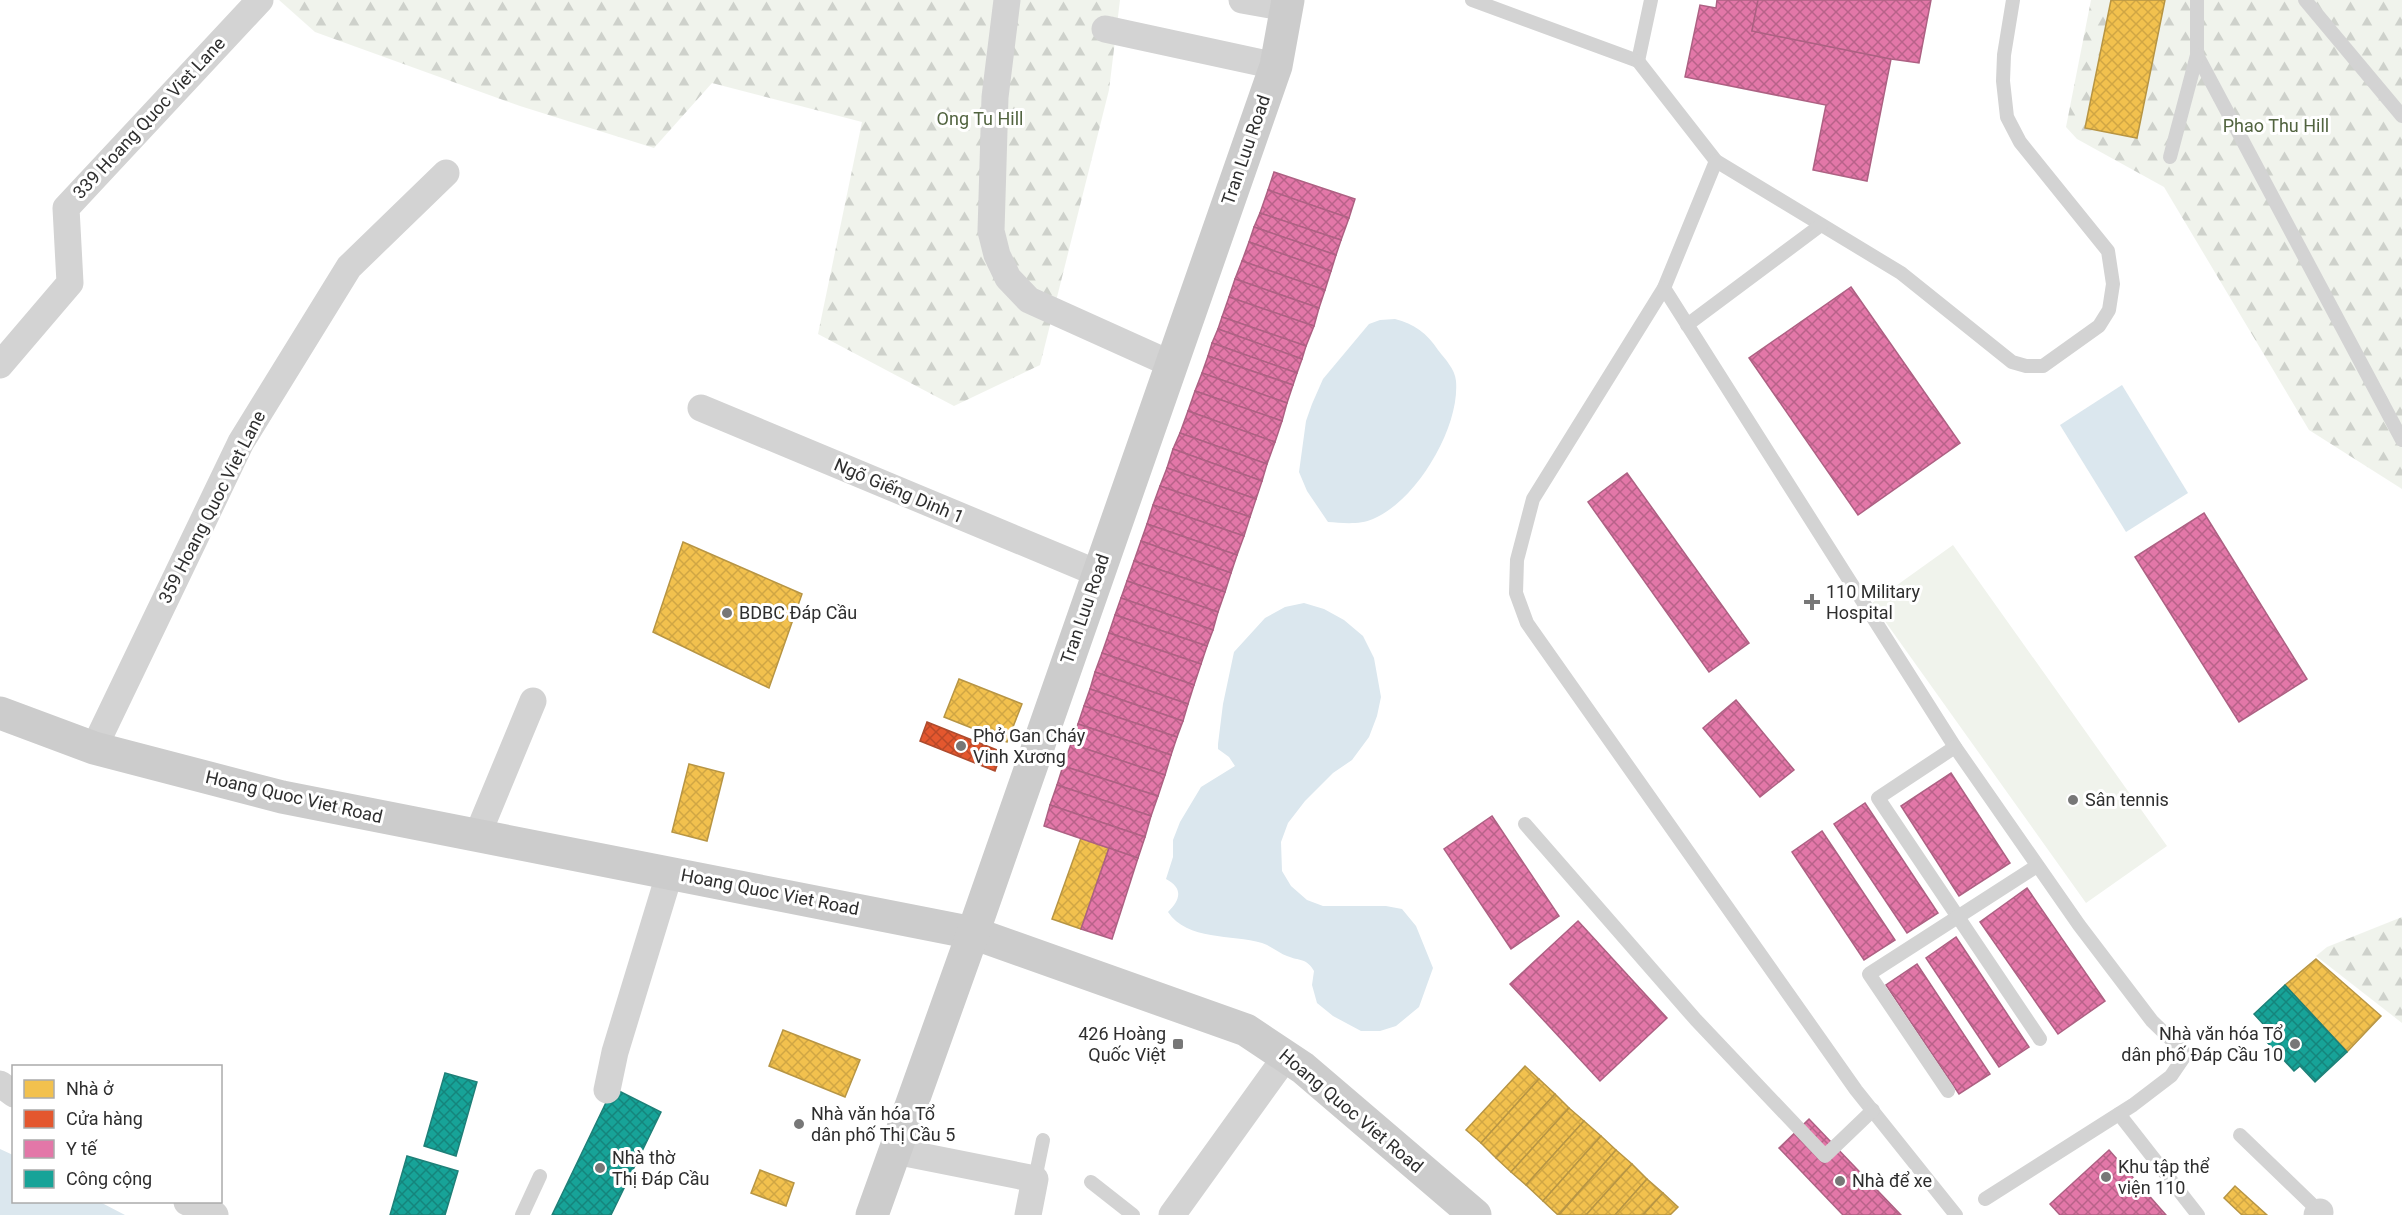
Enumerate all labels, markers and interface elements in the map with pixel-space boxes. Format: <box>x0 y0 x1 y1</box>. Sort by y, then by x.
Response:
street label: 339 Hoang Quoc Viet Lane <box>68 32 229 203</box>
street label: Tran Luu Road <box>1217 92 1274 208</box>
park label: Ong Tu Hill <box>937 108 1023 129</box>
park label: Phao Thu Hill <box>2223 115 2329 136</box>
street label: 359 Hoang Quoc Viet Lane <box>154 407 269 607</box>
street label: Ngõ Giếng Dinh 1 <box>831 454 967 527</box>
street label: Tran Luu Road <box>1056 551 1113 667</box>
place label: 110 Military Hospital <box>1826 581 1921 623</box>
marker: 110 Military Hospital <box>1803 593 1821 611</box>
place label: BDBC Đáp Cầu <box>739 602 857 623</box>
marker: BDBC Đáp Cầu <box>720 606 734 620</box>
place label: Phở Gan Cháy Vinh Xương <box>973 725 1086 767</box>
marker: Phở Gan Cháy Vinh Xương <box>954 739 968 753</box>
street label: Hoang Quoc Viet Road <box>204 766 385 827</box>
place label: Sân tennis <box>2085 789 2169 810</box>
marker: Sân tennis <box>2066 793 2080 807</box>
street label: Hoang Quoc Viet Road <box>679 864 861 919</box>
place label: 426 Hoàng Quốc Việt <box>1078 1023 1166 1065</box>
place label: Nhà văn hóa Tổ dân phố Đáp Cầu 10 <box>2121 1023 2283 1065</box>
marker: 426 Hoàng Quốc Việt <box>1171 1037 1185 1051</box>
marker: Nhà văn hóa Tổ dân phố Đáp Cầu 10 <box>2288 1037 2302 1051</box>
street label: Hoang Quoc Viet Road <box>1275 1044 1427 1177</box>
legend <box>12 1065 222 1203</box>
text: Nhà ở <box>66 1078 114 1099</box>
place label: Nhà văn hóa Tổ dân phố Thị Cầu 5 <box>811 1103 955 1145</box>
text: Cửa hàng <box>66 1108 143 1129</box>
marker: Nhà văn hóa Tổ dân phố Thị Cầu 5 <box>792 1117 806 1131</box>
text: Y tế <box>66 1138 98 1159</box>
place label: Nhà thờ Thị Đáp Cầu <box>612 1147 709 1189</box>
place label: Khu tập thể viện 110 <box>2118 1156 2210 1198</box>
marker: Nhà thờ Thị Đáp Cầu <box>593 1161 607 1175</box>
text: Công cộng <box>66 1168 152 1189</box>
place label: Nhà để xe <box>1852 1170 1932 1191</box>
marker: Khu tập thể viện 110 <box>2099 1170 2113 1184</box>
marker: Nhà để xe <box>1833 1174 1847 1188</box>

